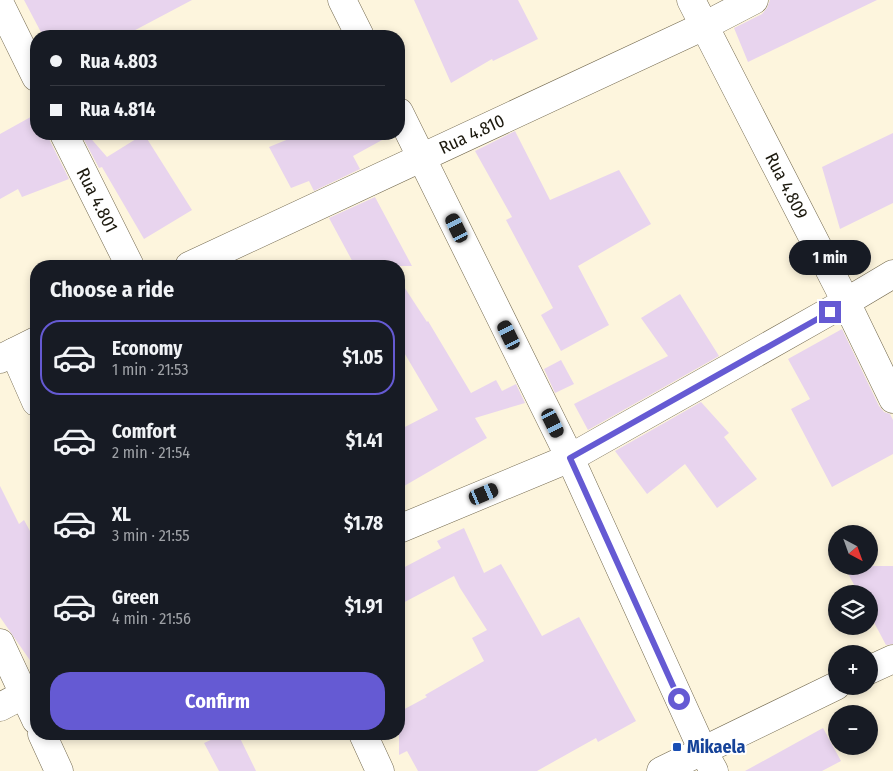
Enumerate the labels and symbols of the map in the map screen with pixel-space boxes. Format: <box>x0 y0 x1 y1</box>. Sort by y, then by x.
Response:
street label: Rua 4.810 <box>436 109 508 159</box>
street label: Rua 4.809 <box>760 149 813 223</box>
street label: Rua 4.801 <box>72 164 123 236</box>
car <box>443 211 470 245</box>
callout: 1 min <box>789 240 871 274</box>
route end <box>819 301 841 323</box>
car <box>495 318 522 352</box>
car <box>539 406 566 440</box>
car <box>467 481 500 507</box>
north arrow <box>828 525 878 575</box>
route start <box>668 688 690 710</box>
place label: Mikaela <box>687 736 745 758</box>
marker: Mikaela <box>671 741 683 753</box>

